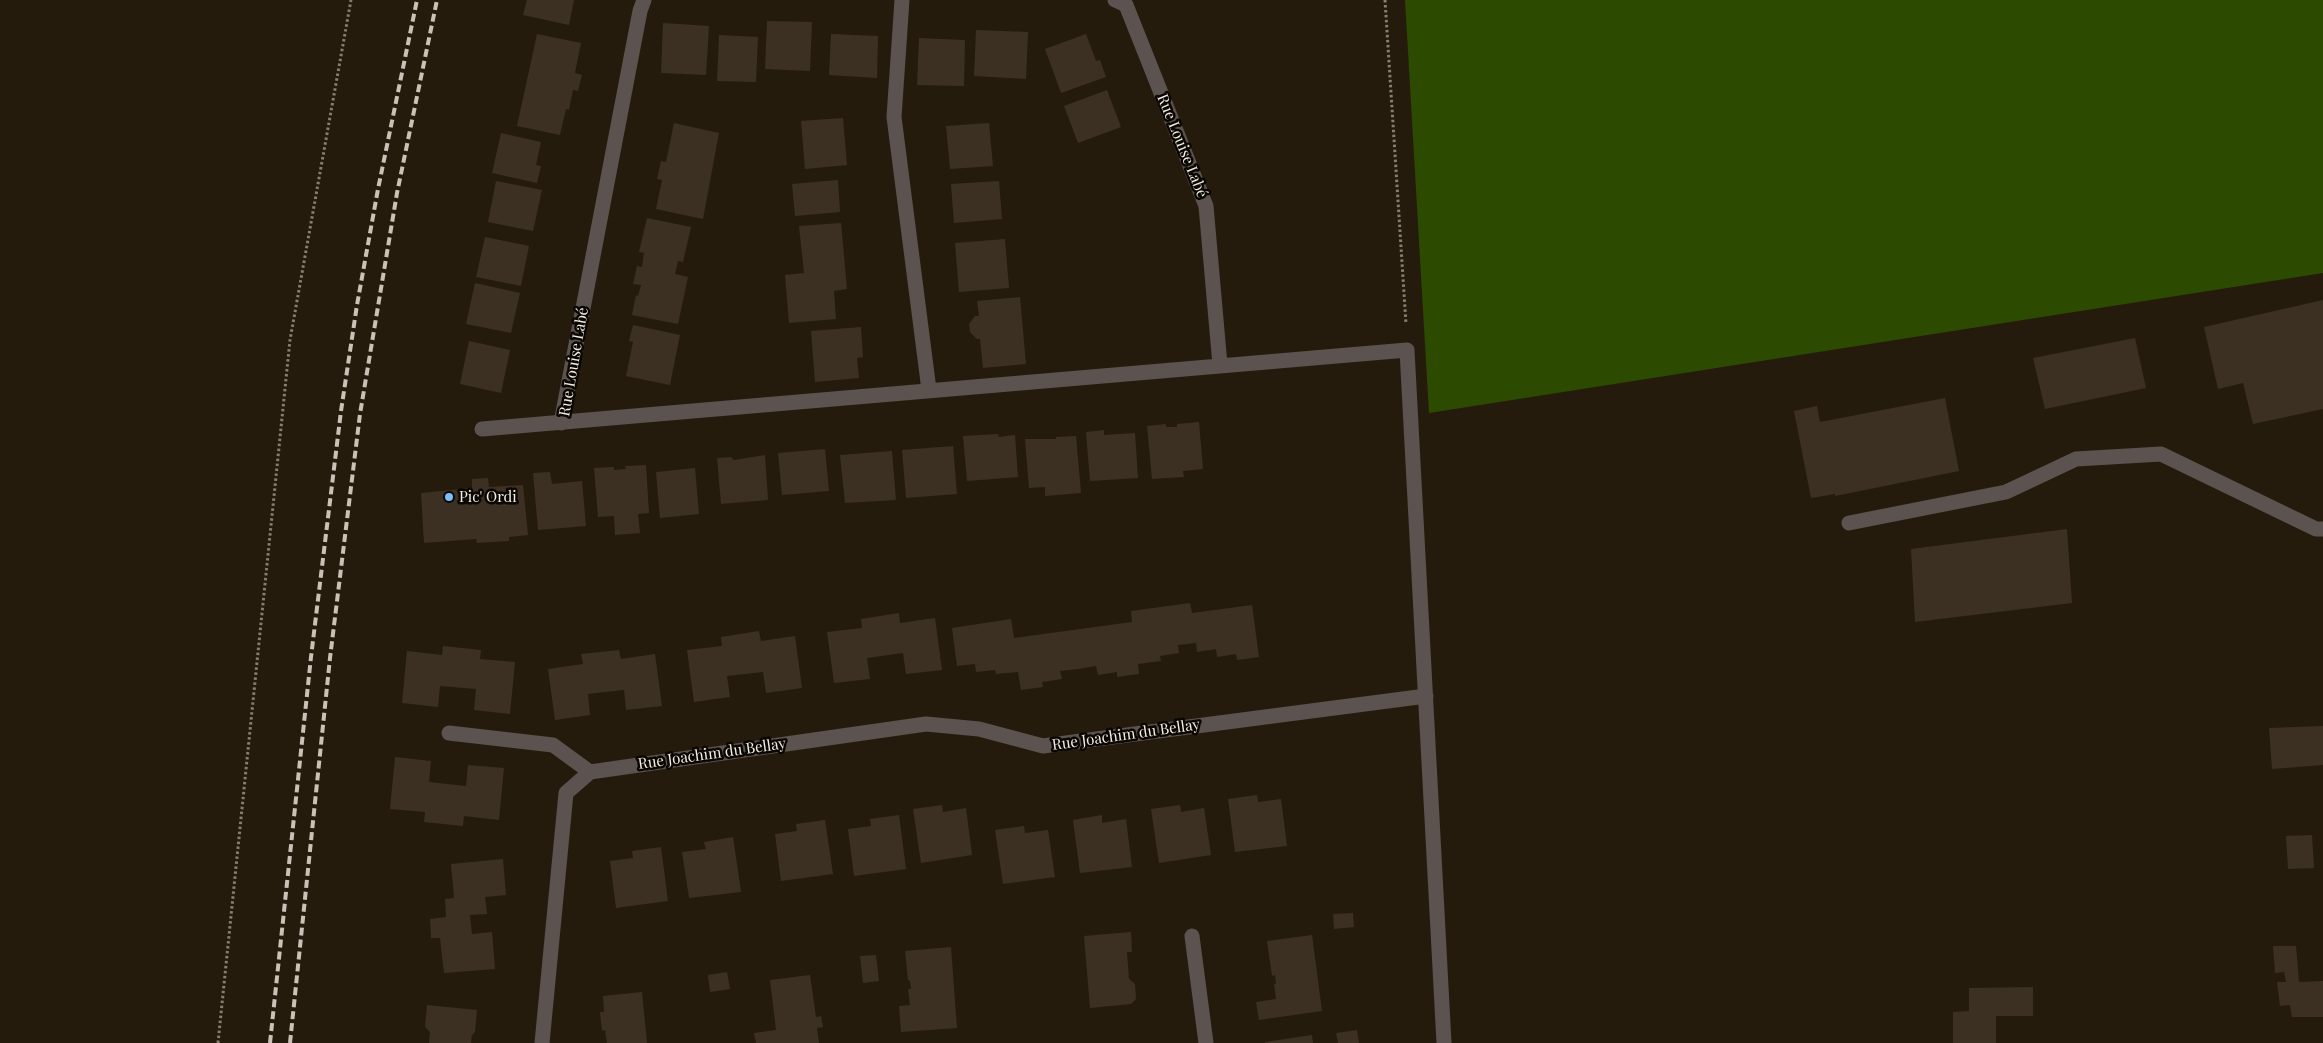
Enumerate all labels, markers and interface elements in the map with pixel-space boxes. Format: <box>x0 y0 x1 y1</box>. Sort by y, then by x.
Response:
street label: Rue Louise Labé <box>1153 92 1211 200</box>
street label: Rue Louise Labé <box>556 306 592 418</box>
place label: Pic' Ordi <box>459 488 517 506</box>
marker: Pic' Ordi <box>443 491 455 503</box>
street label: Rue Joachim du Bellay <box>1051 716 1201 754</box>
street label: Rue Joachim du Bellay <box>637 735 787 773</box>

